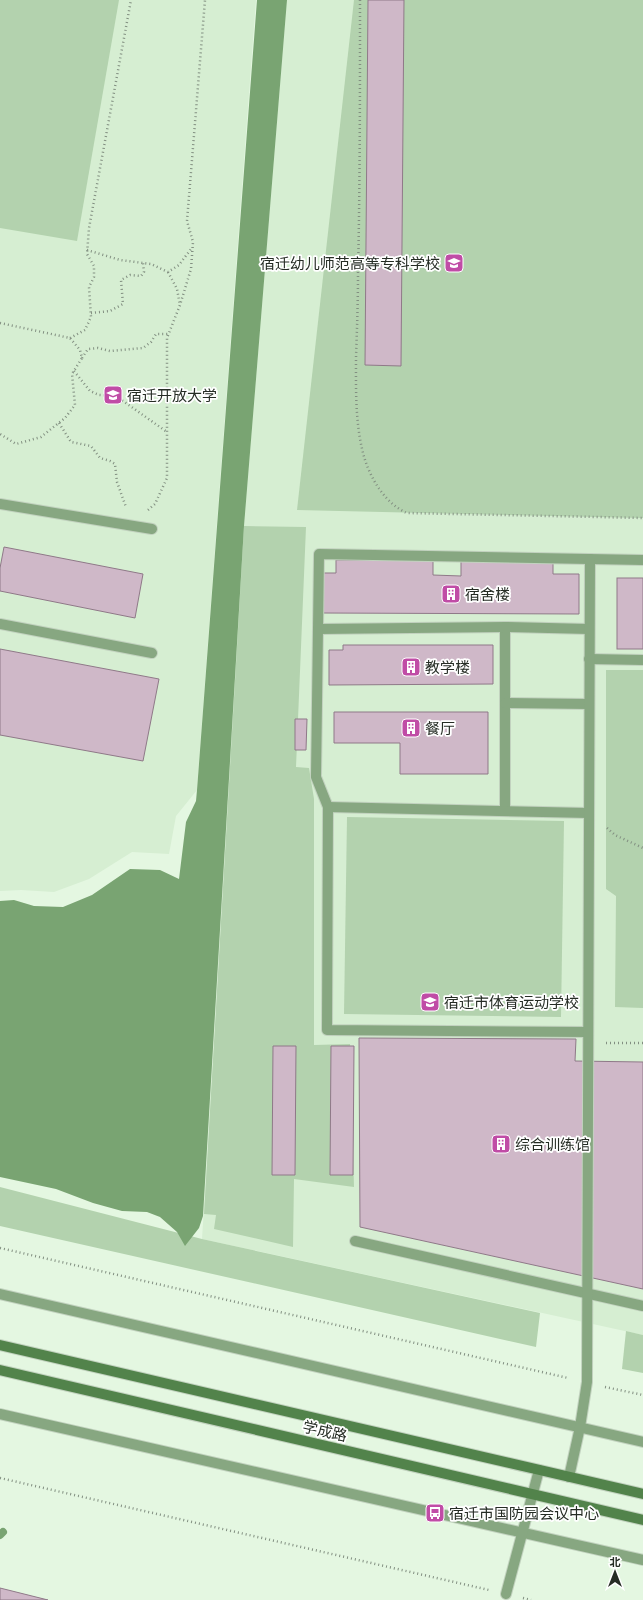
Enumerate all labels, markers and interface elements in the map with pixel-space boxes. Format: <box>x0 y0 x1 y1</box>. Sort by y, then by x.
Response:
school or university icon: 宿迁幼儿师范高等专科学校 <box>443 252 465 274</box>
place label: 宿迁幼儿师范高等专科学校 <box>260 254 440 273</box>
school or university icon: 宿迁开放大学 <box>102 384 124 406</box>
place label: 宿迁开放大学 <box>127 386 217 405</box>
building icon: 宿舍楼 <box>440 583 462 605</box>
place label: 宿舍楼 <box>465 585 510 604</box>
building icon: 教学楼 <box>400 656 422 678</box>
place label: 教学楼 <box>425 658 470 677</box>
building icon: 餐厅 <box>400 717 422 739</box>
place label: 餐厅 <box>425 719 455 738</box>
school or university icon: 宿迁市体育运动学校 <box>419 991 441 1013</box>
place label: 宿迁市体育运动学校 <box>444 993 579 1012</box>
building icon: 综合训练馆 <box>490 1133 512 1155</box>
place label: 综合训练馆 <box>515 1135 590 1154</box>
street label: 学成路 <box>301 1417 349 1445</box>
bus stop icon: 宿迁市国防园会议中心 <box>424 1502 446 1524</box>
place label: 宿迁市国防园会议中心 <box>449 1504 599 1523</box>
north arrow <box>595 1552 635 1592</box>
text: 北 <box>610 1555 621 1569</box>

